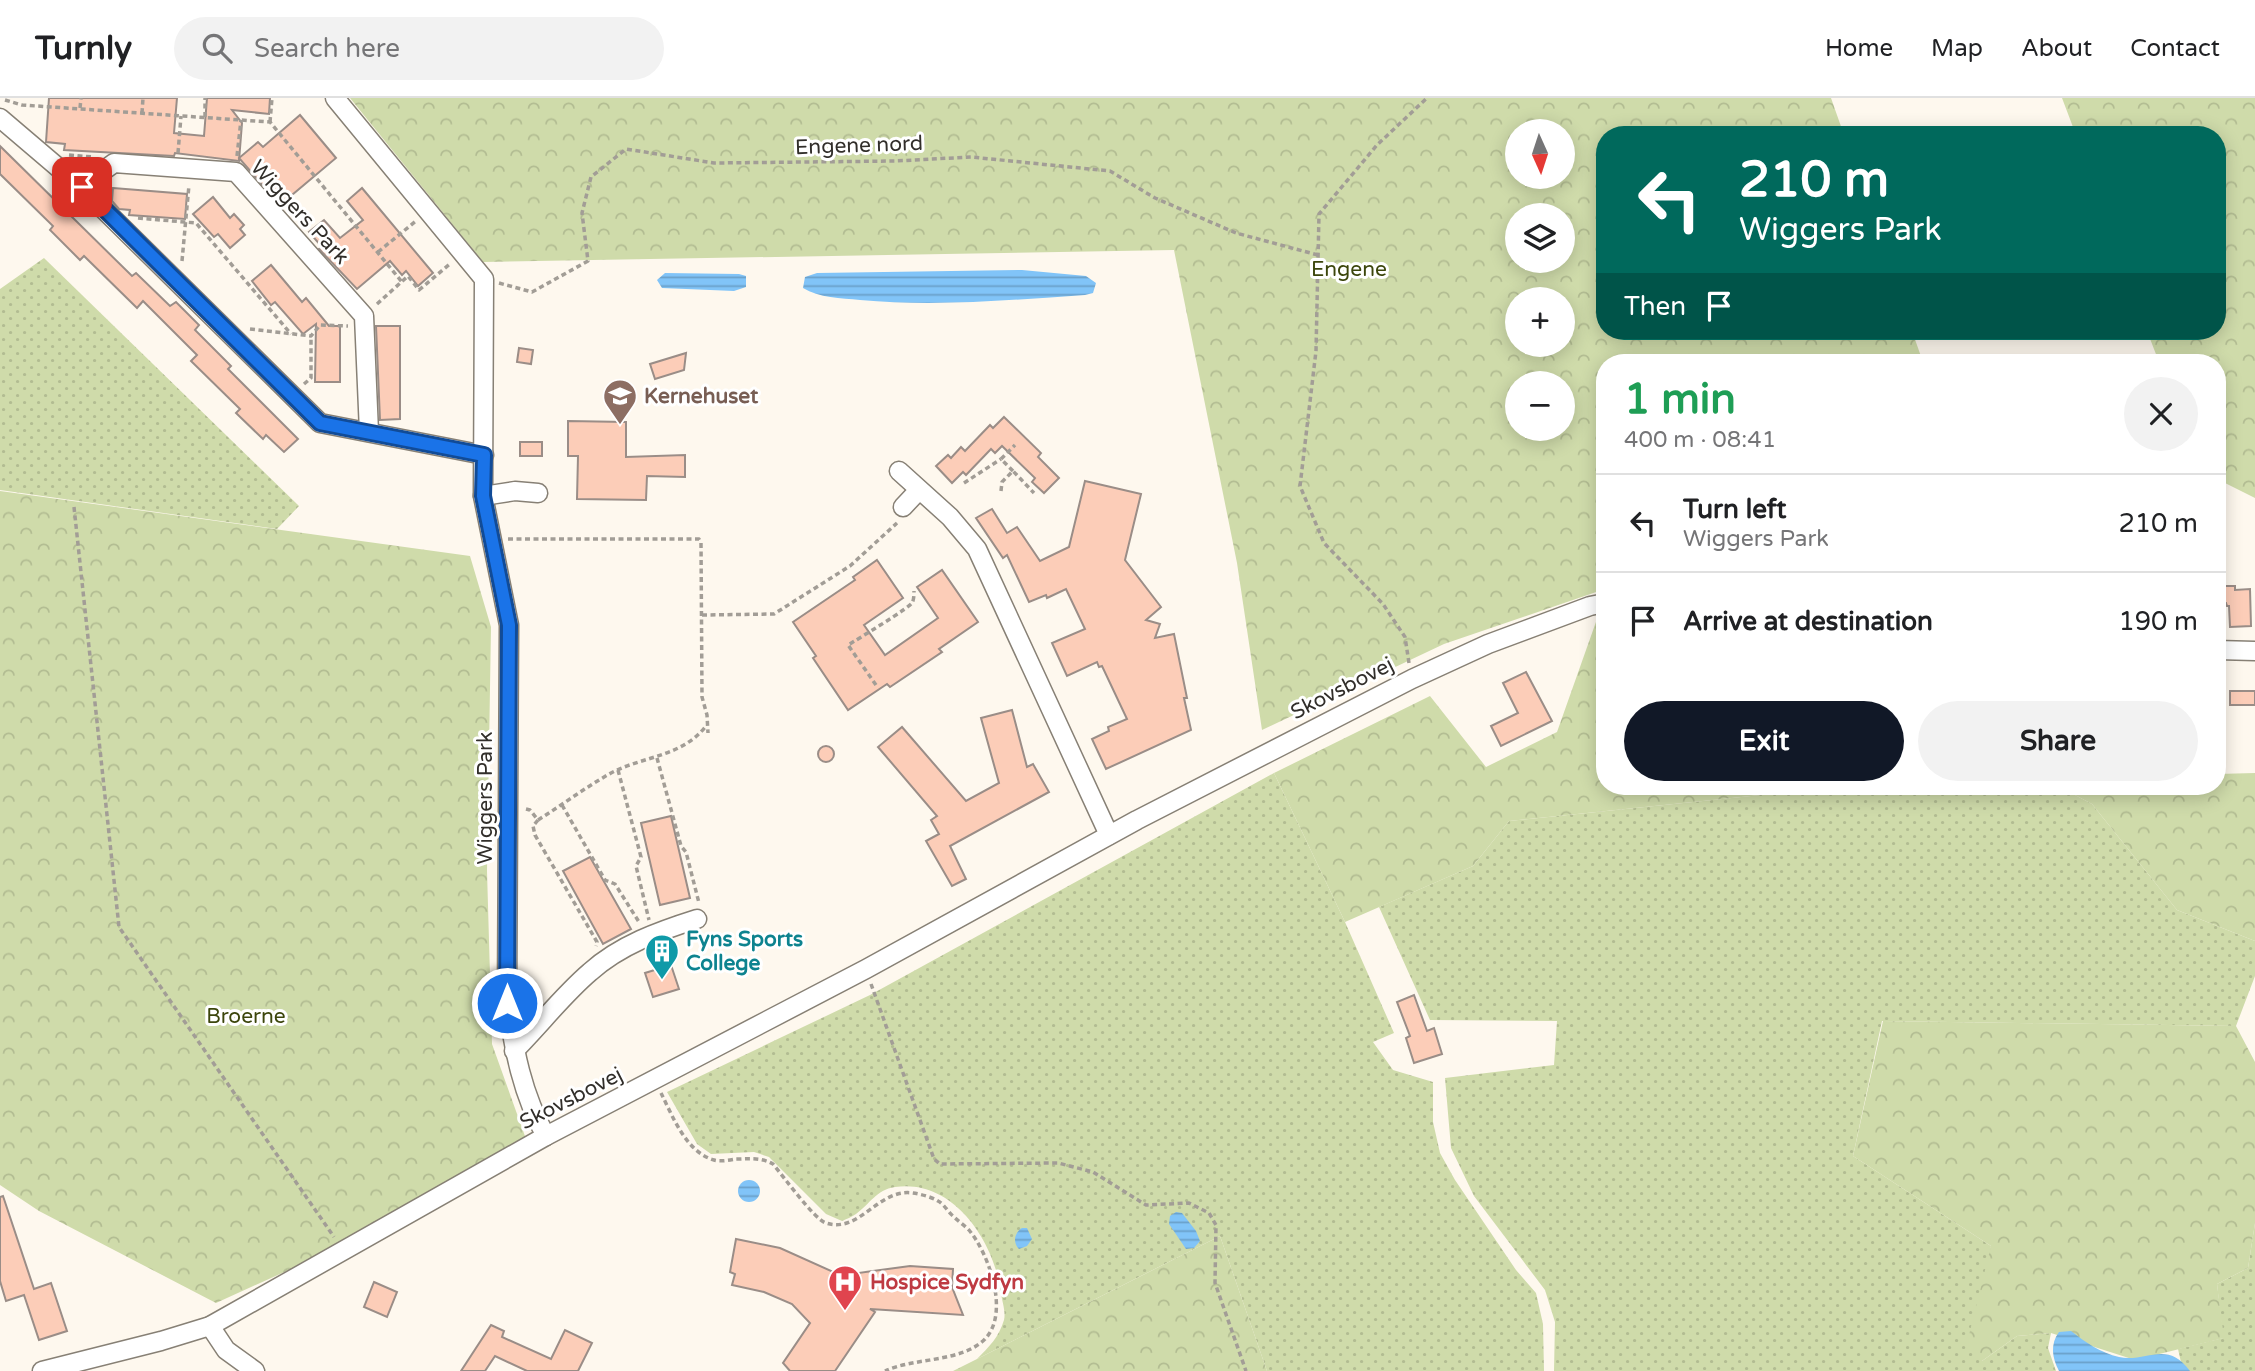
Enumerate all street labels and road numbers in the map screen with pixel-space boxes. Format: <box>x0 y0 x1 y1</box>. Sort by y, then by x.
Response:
street label: Engene nord <box>795 131 923 160</box>
street label: Wiggers Park <box>245 155 354 270</box>
street label: Skovsbovej <box>1287 652 1398 725</box>
street label: Wiggers Park <box>473 731 498 865</box>
street label: Skovsbovej <box>516 1062 627 1135</box>

